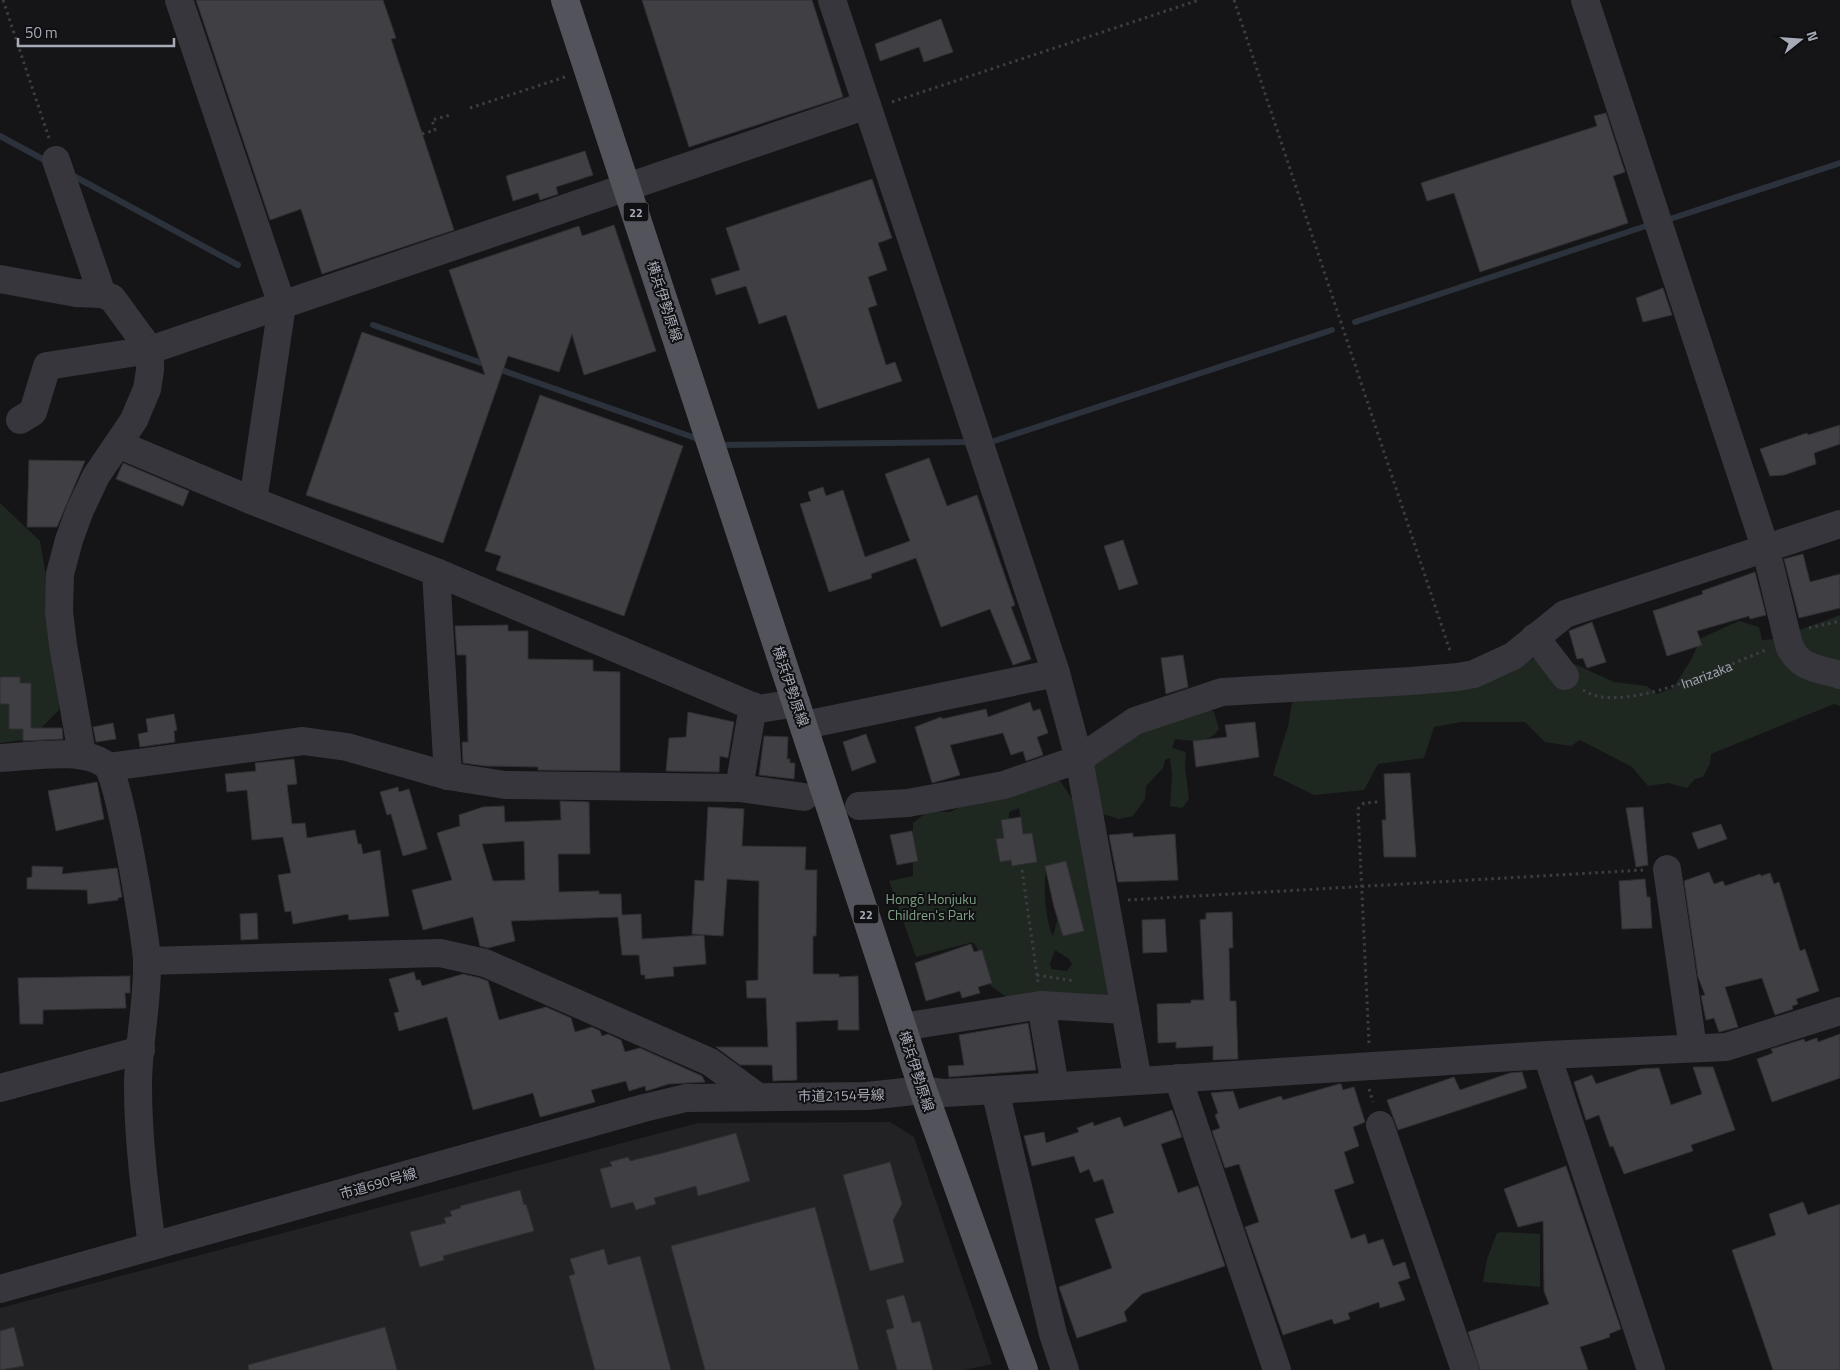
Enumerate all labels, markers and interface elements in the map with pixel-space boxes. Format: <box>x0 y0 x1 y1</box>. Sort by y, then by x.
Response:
scale bar <box>18 15 174 47</box>
north arrow <box>1775 15 1825 65</box>
text: 50 m <box>25 21 58 44</box>
text: N <box>1801 28 1824 44</box>
road number: 22 <box>624 202 648 222</box>
street label: 横浜伊勢原線 <box>642 258 688 344</box>
street label: 横浜伊勢原線 <box>767 643 815 729</box>
street label: Inarizaka <box>1678 655 1735 693</box>
park label: Hongō Honjuku Children's Park <box>886 888 976 925</box>
road number: 22 <box>854 904 878 924</box>
street label: 横浜伊勢原線 <box>894 1028 940 1114</box>
street label: 市道2154号線 <box>797 1084 885 1106</box>
street label: 市道690号線 <box>337 1162 419 1204</box>

